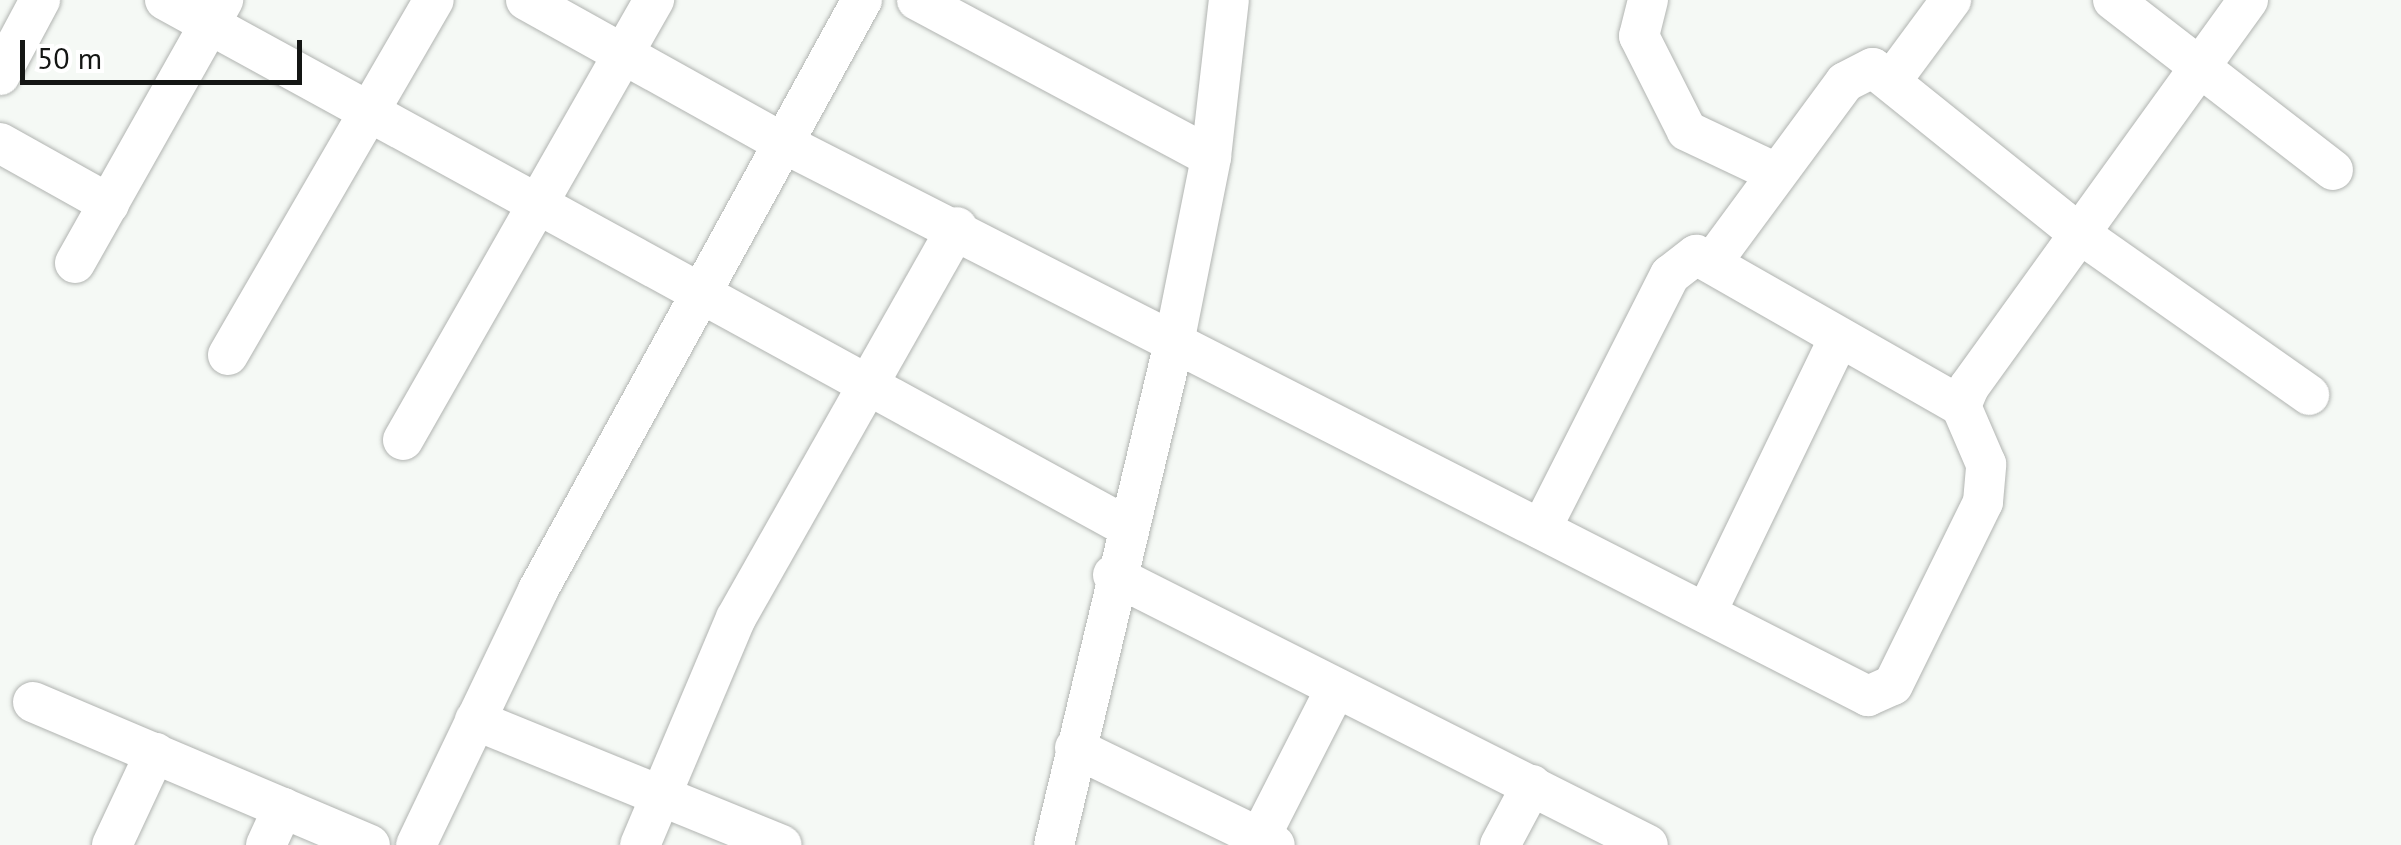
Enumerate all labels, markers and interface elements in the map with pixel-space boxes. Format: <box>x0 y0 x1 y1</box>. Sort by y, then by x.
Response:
scale bar <box>25 20 308 82</box>
text: 50 m <box>37 38 102 77</box>

